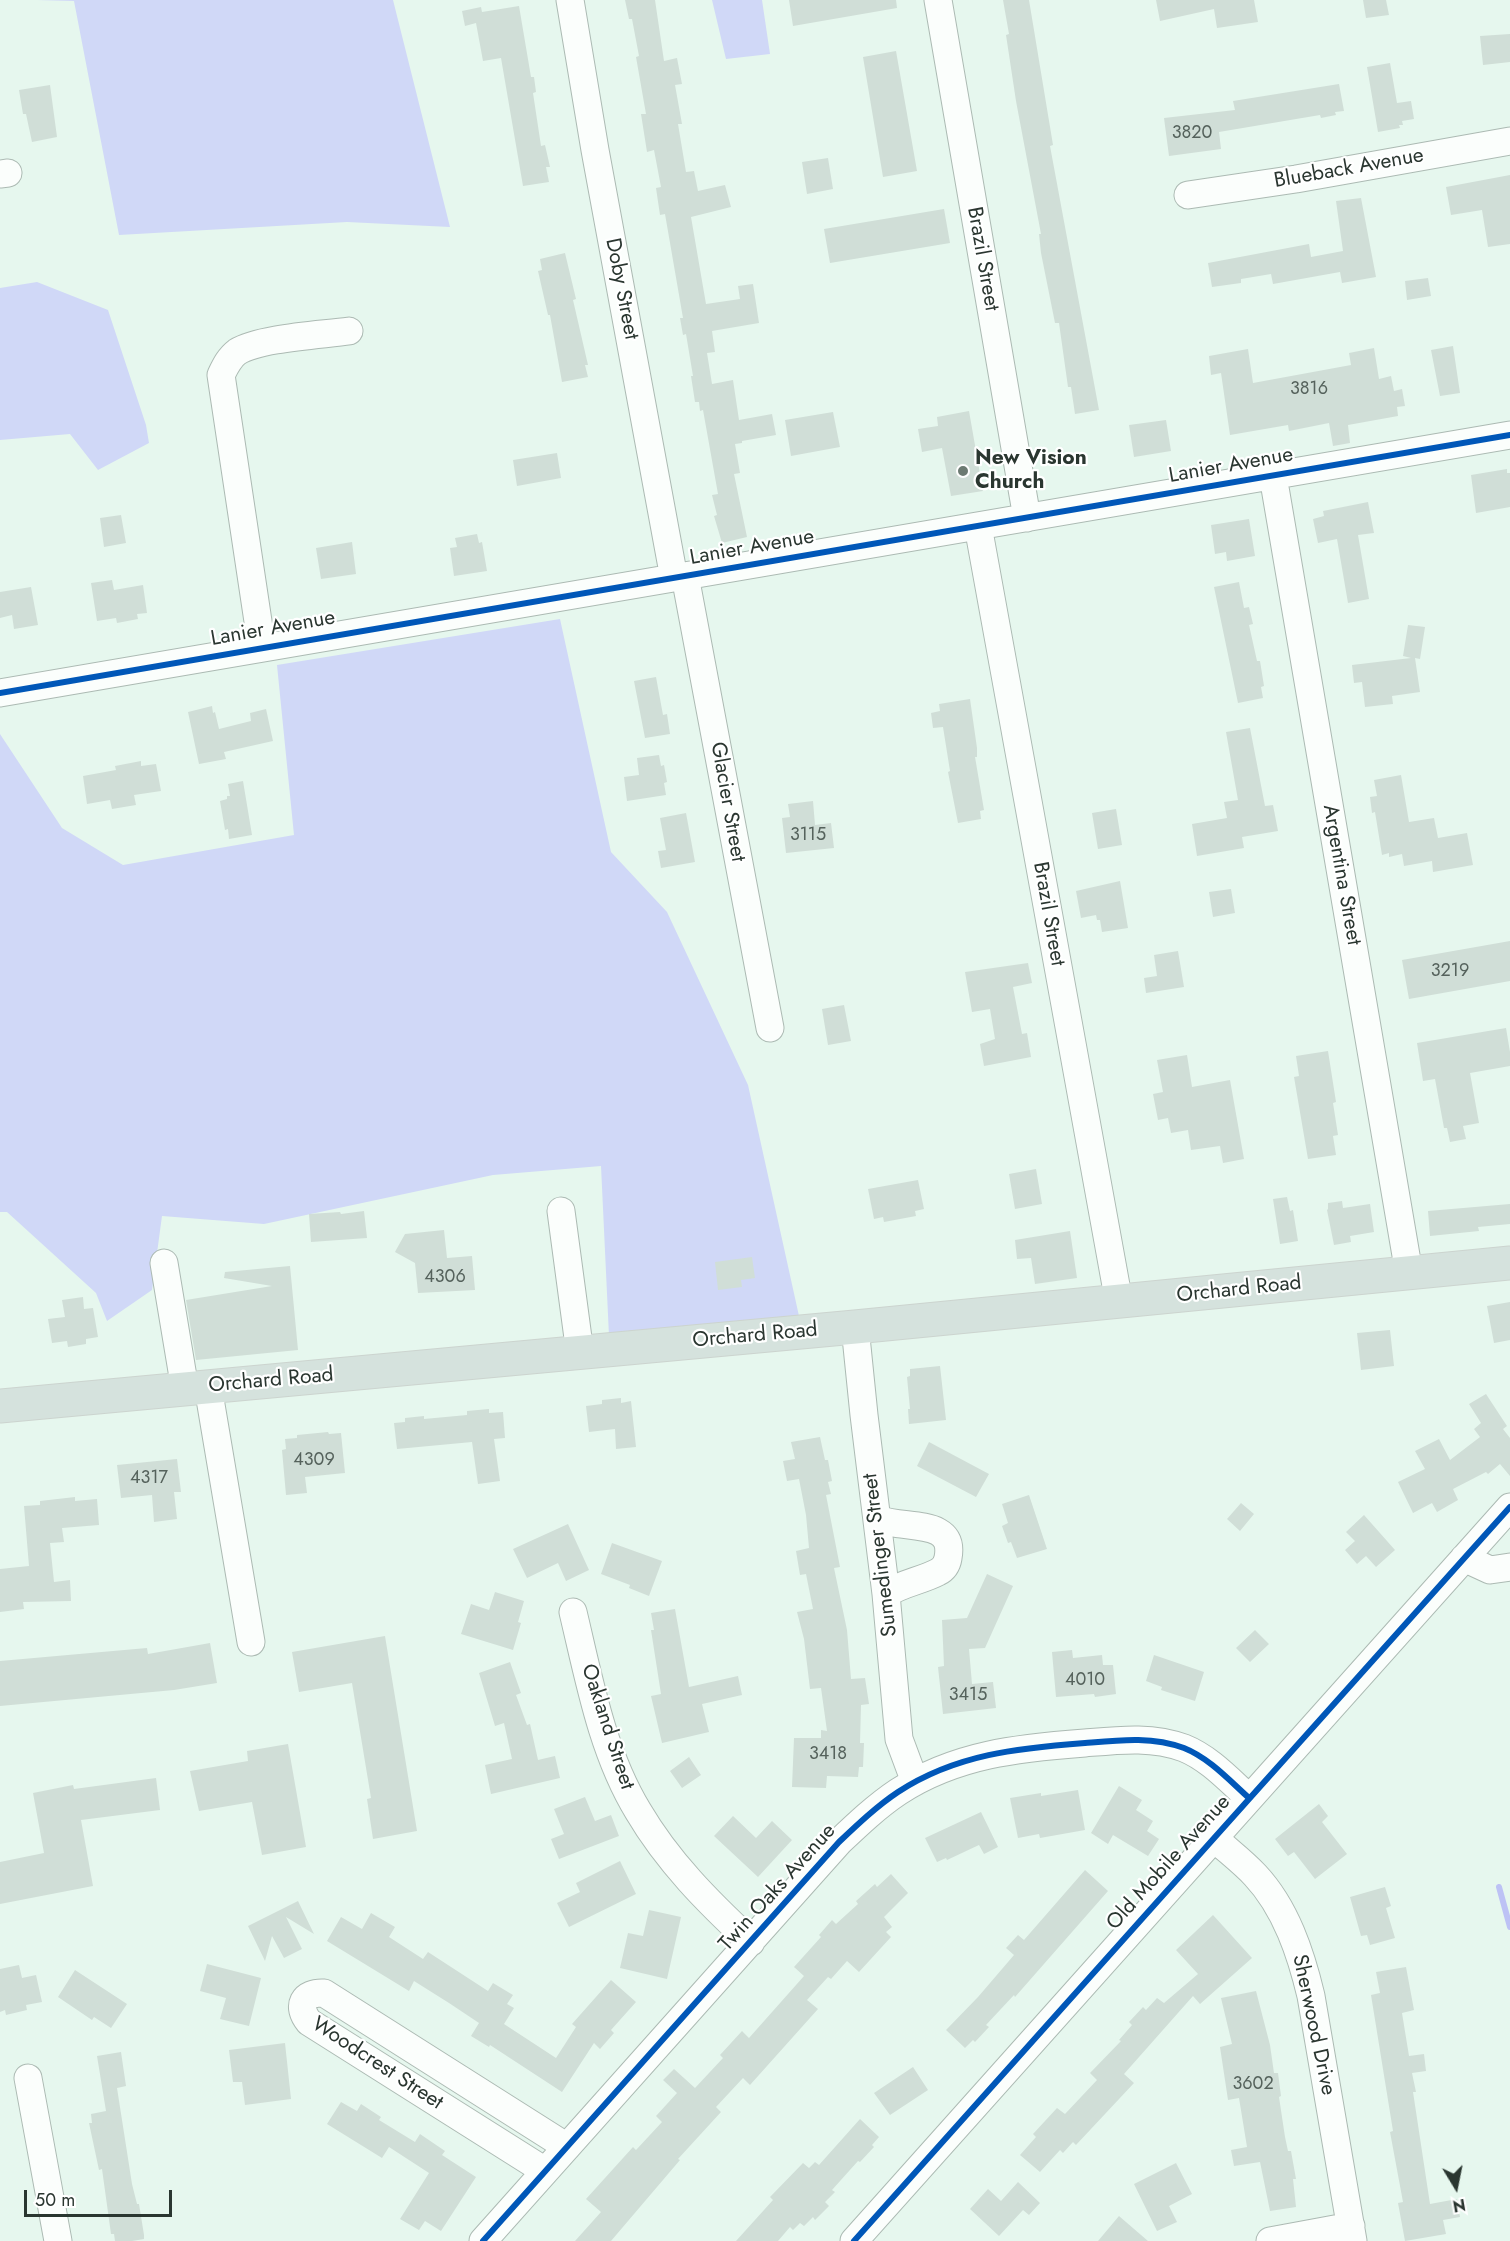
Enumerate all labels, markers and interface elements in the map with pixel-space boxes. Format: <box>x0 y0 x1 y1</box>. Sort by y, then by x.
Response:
house number: 3820 <box>1172 123 1212 145</box>
street label: Blueback Avenue <box>1272 143 1426 195</box>
street label: Brazil Street <box>960 205 1004 313</box>
street label: Doby Street <box>599 236 643 342</box>
house number: 3816 <box>1290 379 1328 401</box>
street label: Lanier Avenue <box>1167 443 1295 489</box>
place label: New Vision Church <box>975 446 1087 496</box>
marker: New Vision Church <box>956 464 970 478</box>
street label: Lanier Avenue <box>688 525 816 571</box>
street label: Lanier Avenue <box>209 606 337 652</box>
street label: Glacier Street <box>704 740 750 864</box>
street label: Argentina Street <box>1316 803 1366 947</box>
house number: 3115 <box>790 825 826 847</box>
street label: Brazil Street <box>1026 860 1070 968</box>
house number: 3219 <box>1431 961 1469 983</box>
house number: 4306 <box>424 1267 466 1289</box>
street label: Orchard Road <box>1175 1271 1303 1309</box>
street label: Orchard Road <box>691 1318 819 1354</box>
street label: Orchard Road <box>207 1363 335 1399</box>
house number: 4309 <box>293 1450 335 1472</box>
house number: 4317 <box>130 1468 168 1490</box>
street label: Sumedinger Street <box>858 1472 904 1638</box>
street label: Oakland Street <box>575 1661 639 1793</box>
house number: 4010 <box>1065 1670 1105 1692</box>
house number: 3415 <box>949 1685 987 1707</box>
house number: 3418 <box>809 1744 847 1766</box>
street label: Old Mobile Avenue <box>1102 1790 1236 1936</box>
street label: Twin Oaks Avenue <box>714 1819 842 1957</box>
street label: Sherwood Drive <box>1286 1952 1340 2098</box>
street label: Woodcrest Street <box>307 2012 447 2116</box>
house number: 3602 <box>1232 2074 1274 2096</box>
north arrow <box>1426 2157 1486 2217</box>
scale bar <box>27 2178 176 2216</box>
text: 50 m <box>35 2187 75 2213</box>
text: N <box>1451 2193 1467 2218</box>

